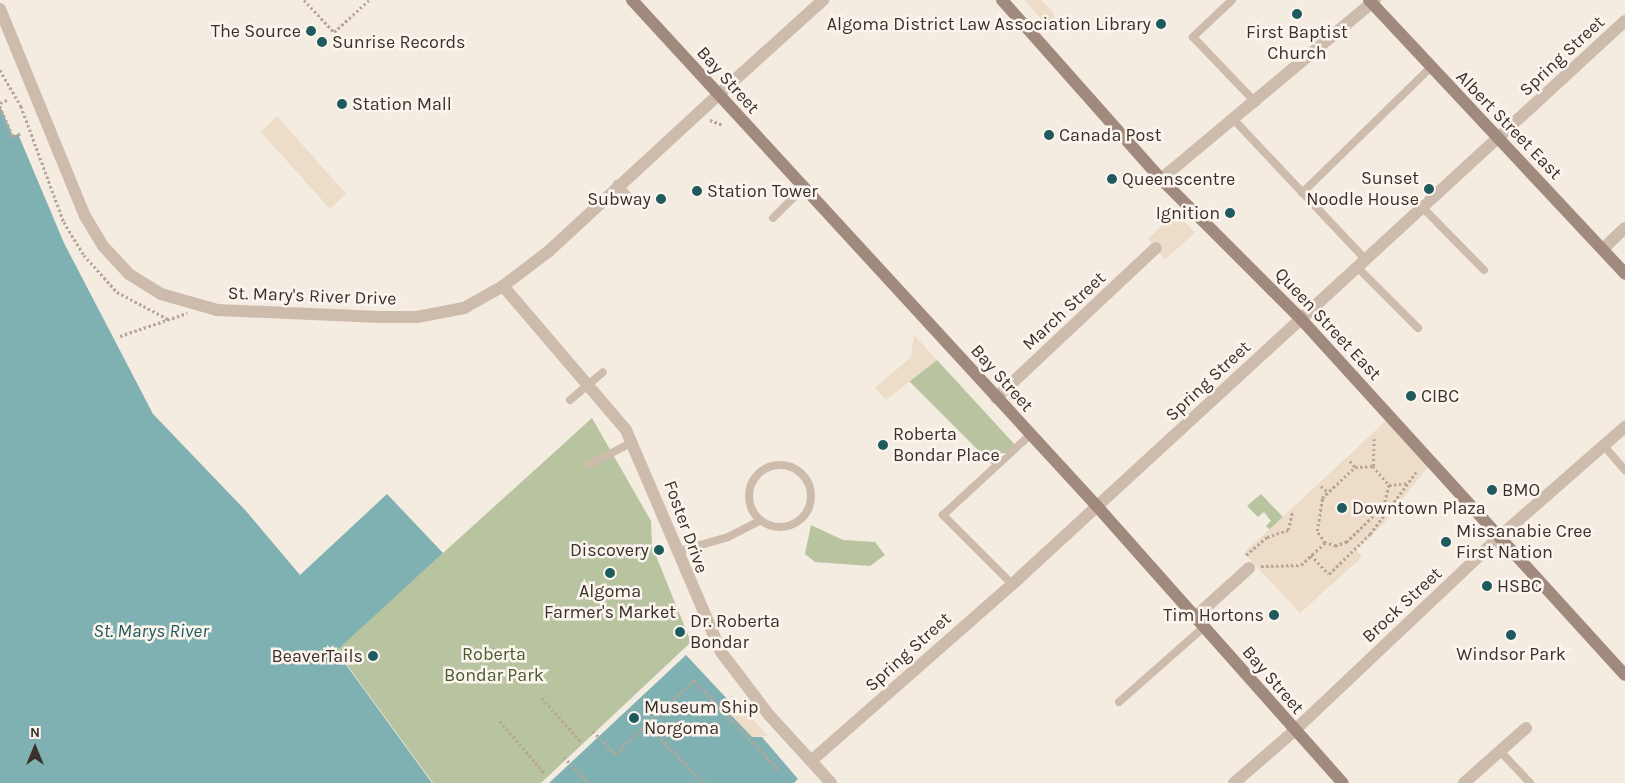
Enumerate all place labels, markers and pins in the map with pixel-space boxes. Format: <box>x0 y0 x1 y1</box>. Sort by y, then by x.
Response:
marker: First Baptist Church <box>1291 8 1303 20</box>
place label: Algoma District Law Association Library <box>827 13 1151 35</box>
marker: Algoma District Law Association Library <box>1155 18 1167 30</box>
place label: The Source <box>211 20 301 42</box>
place label: First Baptist Church <box>1246 22 1348 64</box>
marker: The Source <box>305 25 317 37</box>
place label: Sunrise Records <box>332 31 466 53</box>
marker: Sunrise Records <box>316 36 328 48</box>
place label: Station Mall <box>352 93 452 115</box>
marker: Station Mall <box>336 98 348 110</box>
place label: Canada Post <box>1059 124 1162 146</box>
marker: Canada Post <box>1043 129 1055 141</box>
place label: Queenscentre <box>1122 168 1235 190</box>
place label: Sunset Noodle House <box>1306 168 1419 210</box>
marker: Queenscentre <box>1106 173 1118 185</box>
place label: Station Tower <box>707 180 818 202</box>
marker: Sunset Noodle House <box>1423 183 1435 195</box>
marker: Station Tower <box>691 185 703 197</box>
place label: Subway <box>587 188 651 210</box>
marker: Subway <box>655 193 667 205</box>
place label: Ignition <box>1156 202 1220 224</box>
marker: Ignition <box>1224 207 1236 219</box>
place label: CIBC <box>1421 385 1459 407</box>
marker: CIBC <box>1405 390 1417 402</box>
place label: Roberta Bondar Place <box>893 424 1000 466</box>
marker: Roberta Bondar Place <box>877 439 889 451</box>
place label: BMO <box>1502 479 1540 501</box>
marker: BMO <box>1486 484 1498 496</box>
place label: Downtown Plaza <box>1352 497 1486 519</box>
marker: Downtown Plaza <box>1336 502 1348 514</box>
place label: Missanabie Cree First Nation <box>1456 521 1592 564</box>
marker: Missanabie Cree First Nation <box>1440 536 1452 548</box>
place label: Discovery <box>570 539 649 561</box>
marker: Discovery <box>653 544 665 556</box>
marker: Algoma Farmer's Market <box>604 567 616 579</box>
place label: HSBC <box>1497 575 1542 597</box>
marker: HSBC <box>1481 580 1493 592</box>
place label: Algoma Farmer's Market <box>544 581 676 624</box>
place label: Tim Hortons <box>1163 604 1264 626</box>
marker: Tim Hortons <box>1268 609 1280 621</box>
place label: Dr. Roberta Bondar <box>690 611 780 654</box>
marker: Dr. Roberta Bondar <box>674 626 686 638</box>
marker: Windsor Park <box>1505 629 1517 641</box>
place label: Windsor Park <box>1456 643 1566 665</box>
place label: BeaverTails <box>272 645 363 667</box>
marker: BeaverTails <box>367 650 379 662</box>
place label: Museum Ship Norgoma <box>644 697 758 740</box>
marker: Museum Ship Norgoma <box>628 712 640 724</box>

